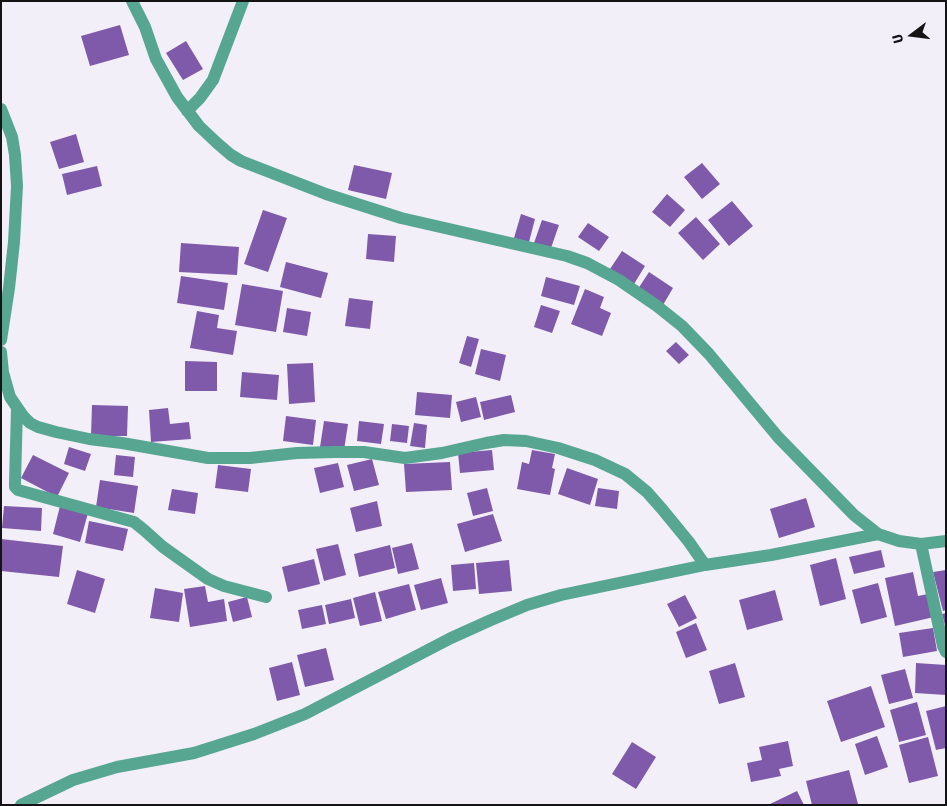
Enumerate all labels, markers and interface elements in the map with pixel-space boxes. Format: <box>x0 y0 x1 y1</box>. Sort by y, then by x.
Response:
north arrow <box>887 10 937 60</box>
text: U <box>889 33 906 45</box>

